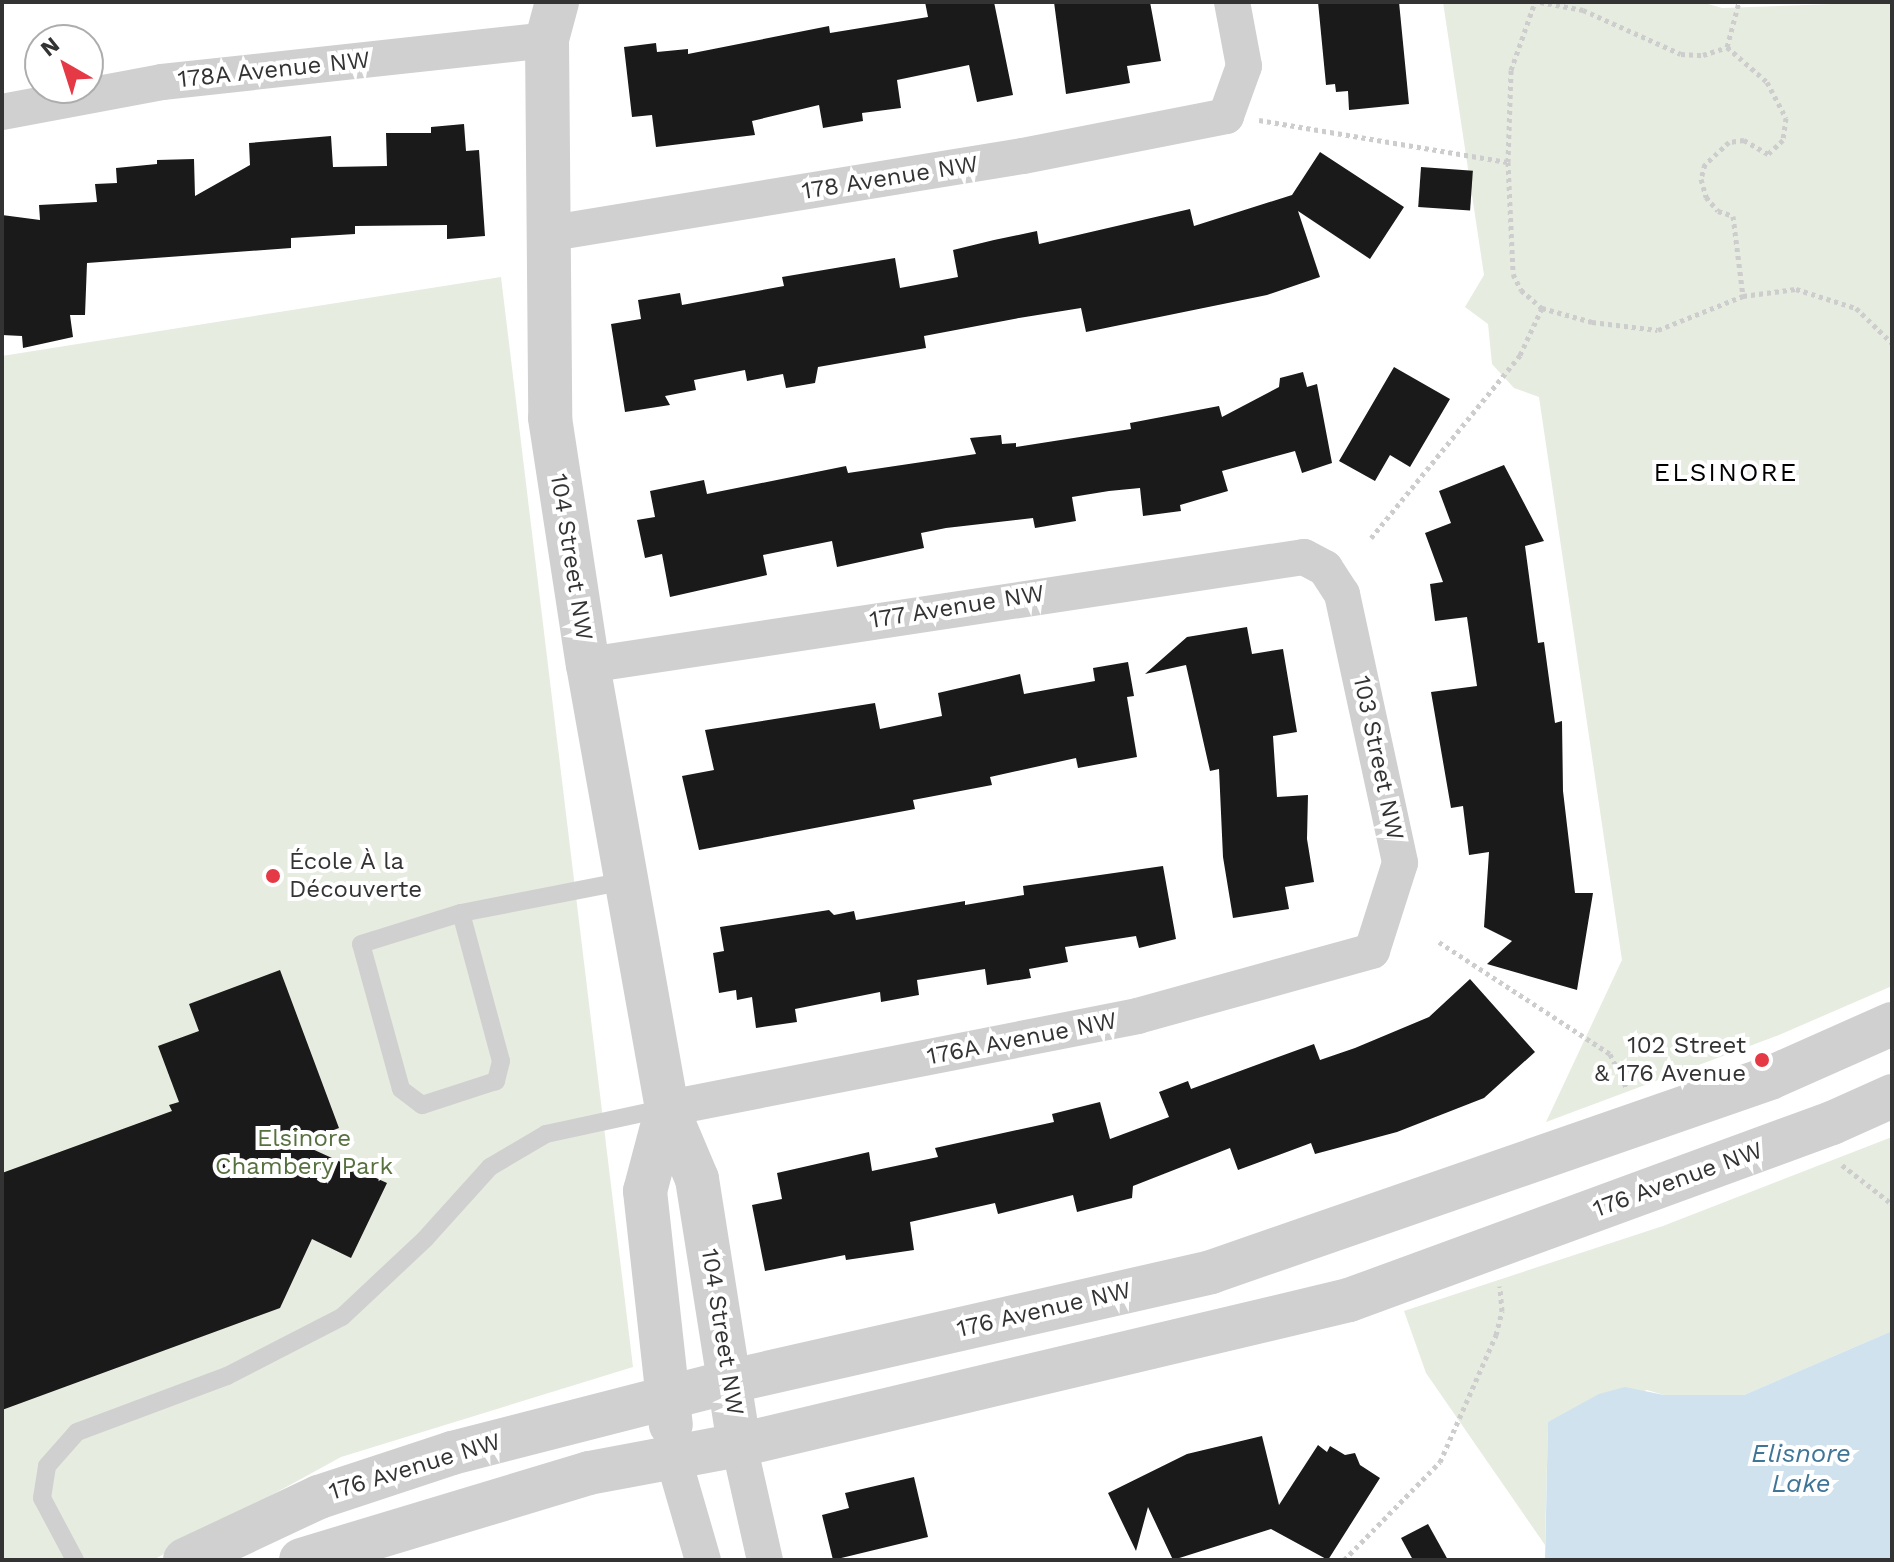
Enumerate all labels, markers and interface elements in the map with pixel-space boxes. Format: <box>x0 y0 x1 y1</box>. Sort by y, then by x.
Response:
north arrow <box>24 24 104 104</box>
text: N <box>36 32 64 61</box>
street label: 178A Avenue NW <box>176 45 372 95</box>
street label: 178 Avenue NW <box>799 150 981 206</box>
district label: ELSINORE <box>1654 457 1798 489</box>
street label: 104 Street NW <box>544 472 598 642</box>
street label: 177 Avenue NW <box>867 579 1047 635</box>
street label: 103 Street NW <box>1347 673 1409 843</box>
place label: École À la Découverte <box>289 848 422 904</box>
marker: École À la Découverte <box>264 867 282 885</box>
street label: 176A Avenue NW <box>924 1006 1120 1072</box>
place label: 102 Street & 176 Avenue <box>1593 1032 1746 1088</box>
marker: 102 Street & 176 Avenue <box>1753 1051 1771 1069</box>
park label: Elsinore Chambery Park <box>215 1125 393 1181</box>
street label: 176 Avenue NW <box>1589 1136 1767 1224</box>
street label: 104 Street NW <box>695 1247 749 1417</box>
street label: 176 Avenue NW <box>954 1276 1134 1344</box>
street label: 176 Avenue NW <box>325 1427 505 1507</box>
water label: Elisnore Lake <box>1751 1438 1851 1500</box>

